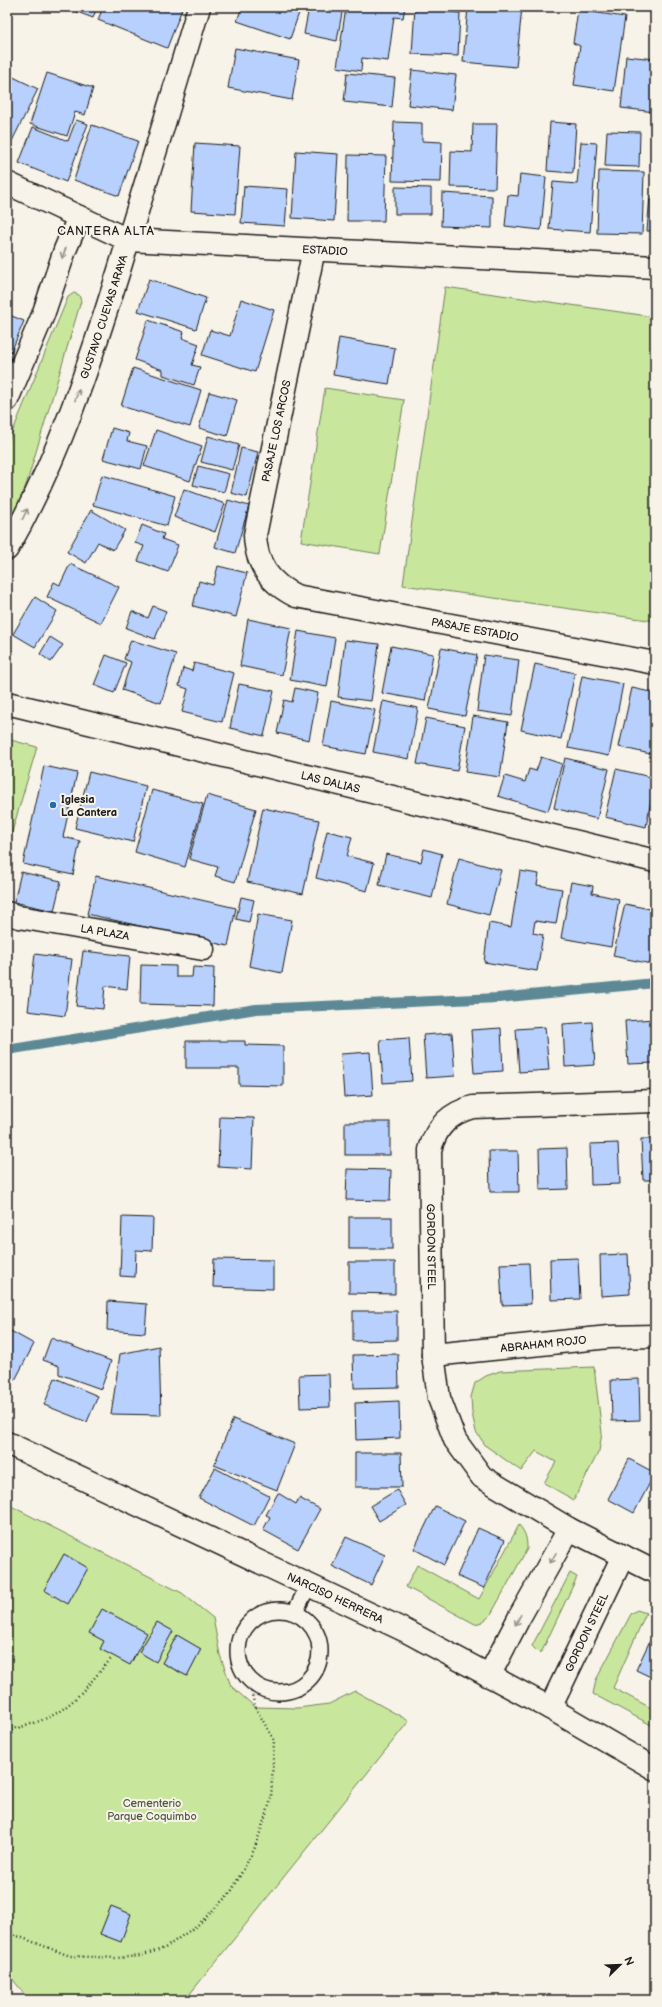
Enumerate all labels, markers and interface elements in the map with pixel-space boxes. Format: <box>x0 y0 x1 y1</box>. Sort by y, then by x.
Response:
district label: CANTERA ALTA <box>57 224 155 239</box>
street label: ESTADIO <box>302 243 348 258</box>
one-way arrow <box>59 246 67 258</box>
street label: GUSTAVO CUEVAS ARAYA <box>78 253 130 381</box>
street label: PASAJE LOS ARCOS <box>259 379 294 483</box>
one-way arrow <box>74 390 82 402</box>
one-way arrow <box>22 509 29 521</box>
street label: PASAJE ESTADIO <box>430 615 519 644</box>
street label: LAS DALIAS <box>300 769 362 796</box>
place label: Iglesia La Cantera <box>61 793 117 819</box>
marker: Iglesia La Cantera <box>48 800 58 810</box>
street label: LA PLAZA <box>79 922 131 943</box>
street label: GORDON STEEL <box>424 1204 438 1290</box>
street label: ABRAHAM ROJO <box>500 1333 587 1355</box>
one-way arrow <box>549 1552 557 1564</box>
street label: NARCISO HERRERA <box>285 1570 386 1627</box>
street label: GORDON STEEL <box>562 1590 612 1674</box>
one-way arrow <box>513 1614 521 1626</box>
park label: Cementerio Parque Coquimbo <box>107 1797 197 1823</box>
north arrow <box>600 1945 640 1985</box>
text: N <box>621 1955 636 1968</box>

